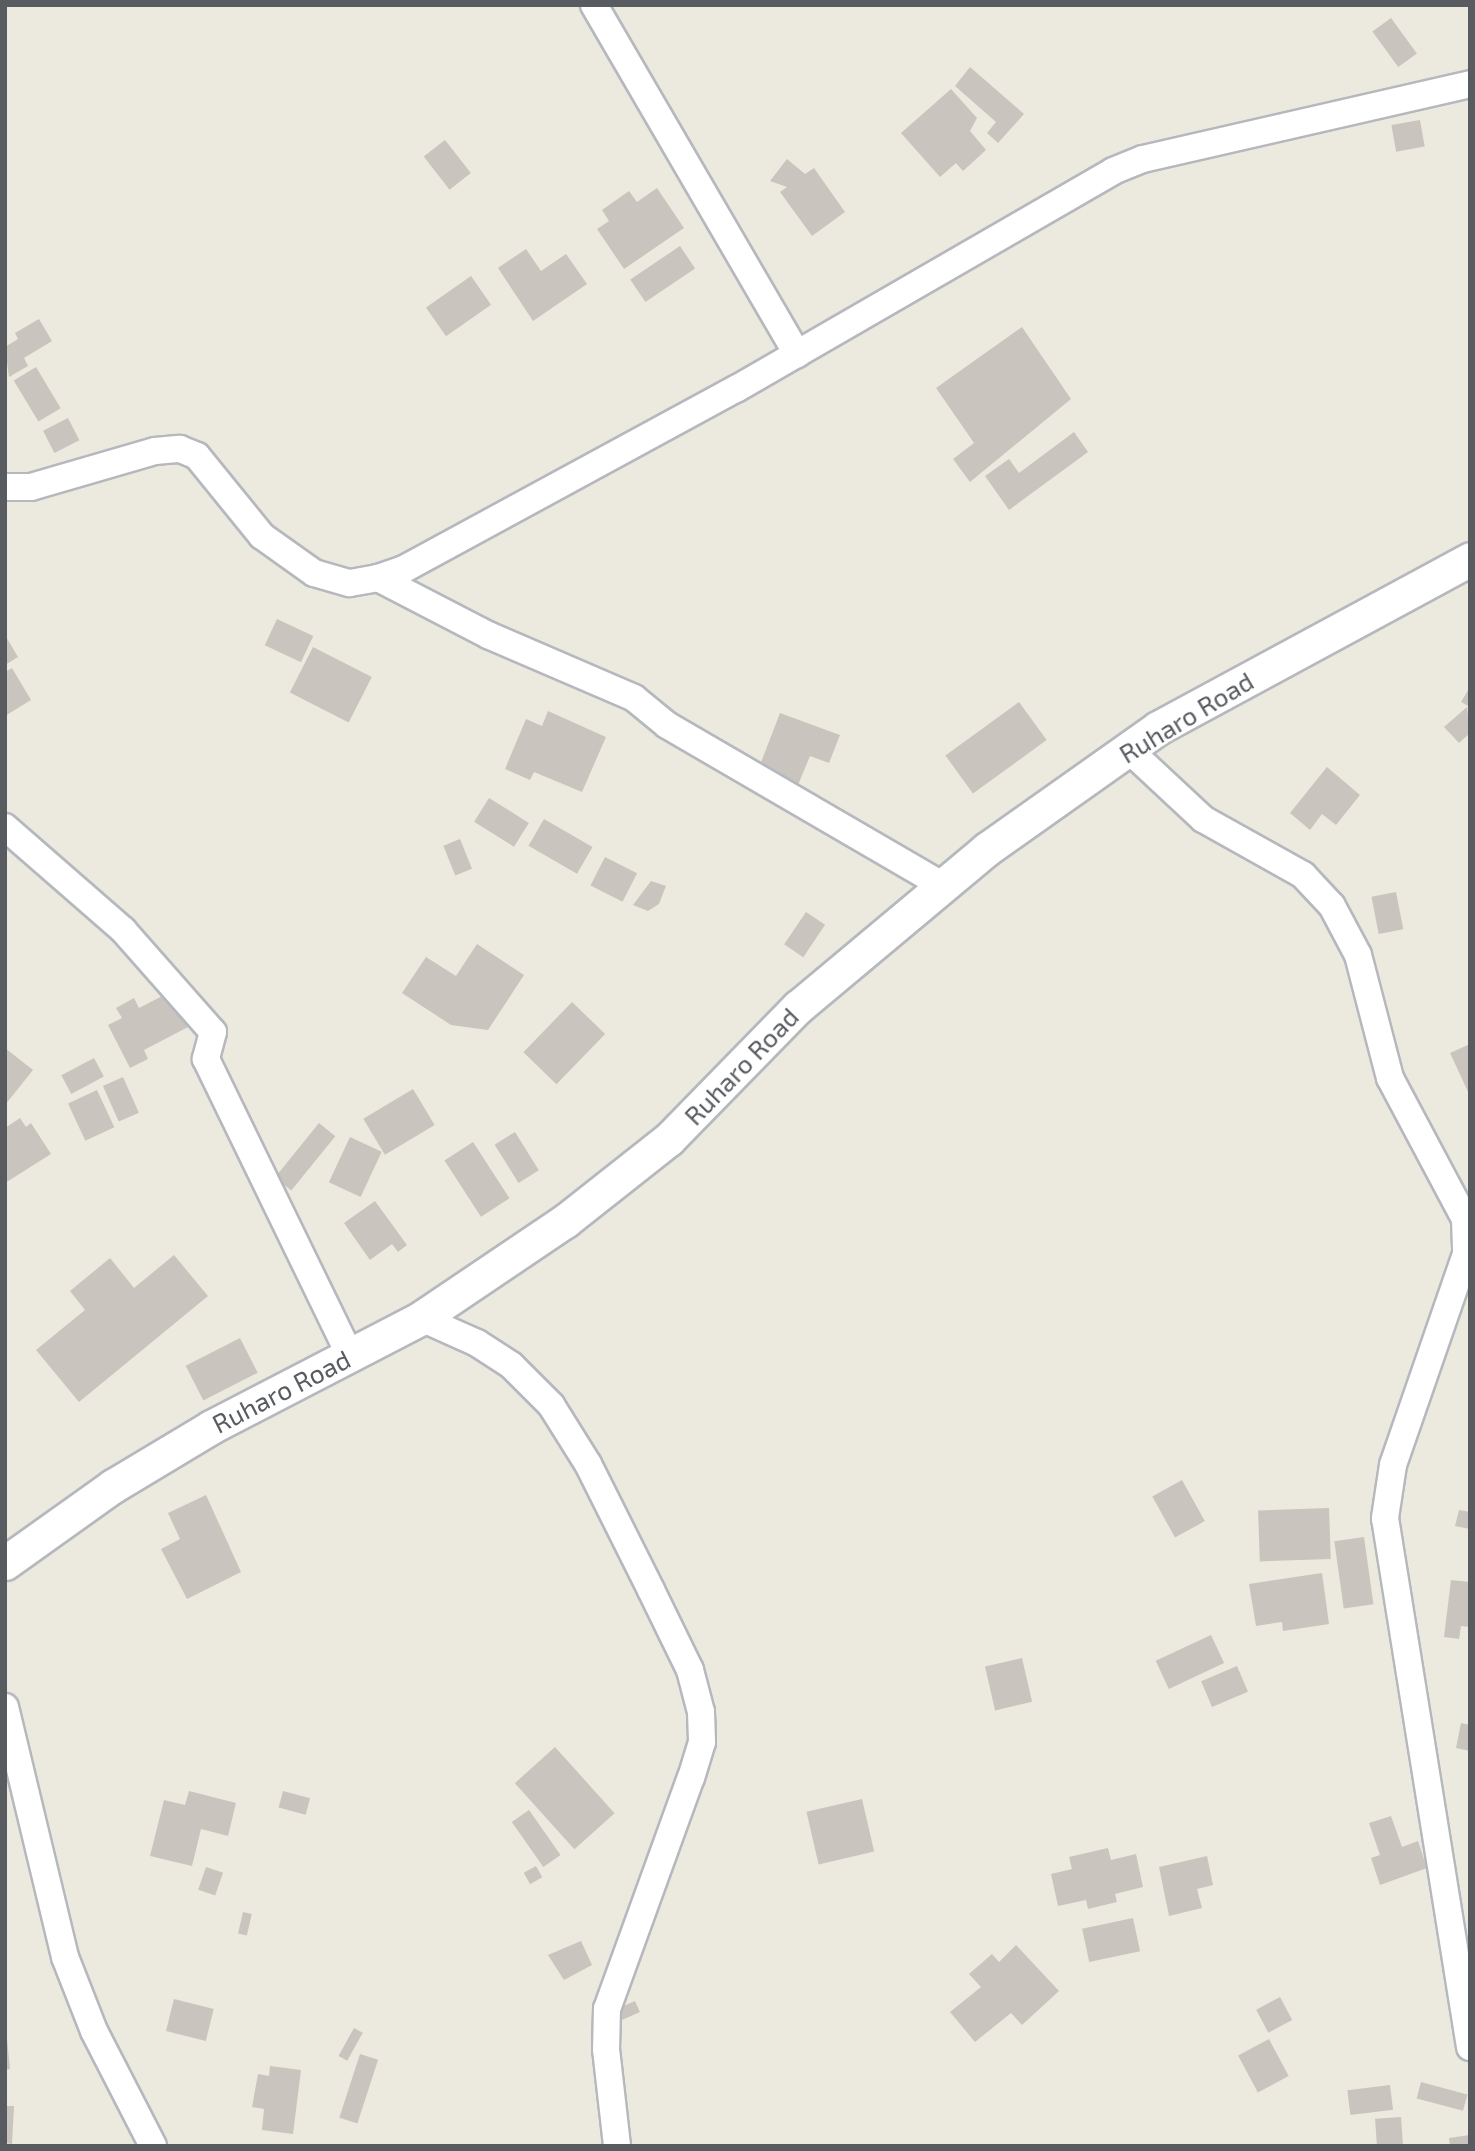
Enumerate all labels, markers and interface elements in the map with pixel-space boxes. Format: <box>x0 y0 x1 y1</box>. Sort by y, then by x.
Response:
street label: Ruharo Road <box>1113 665 1259 769</box>
street label: Ruharo Road <box>677 1001 805 1131</box>
street label: Ruharo Road <box>207 1343 355 1439</box>

